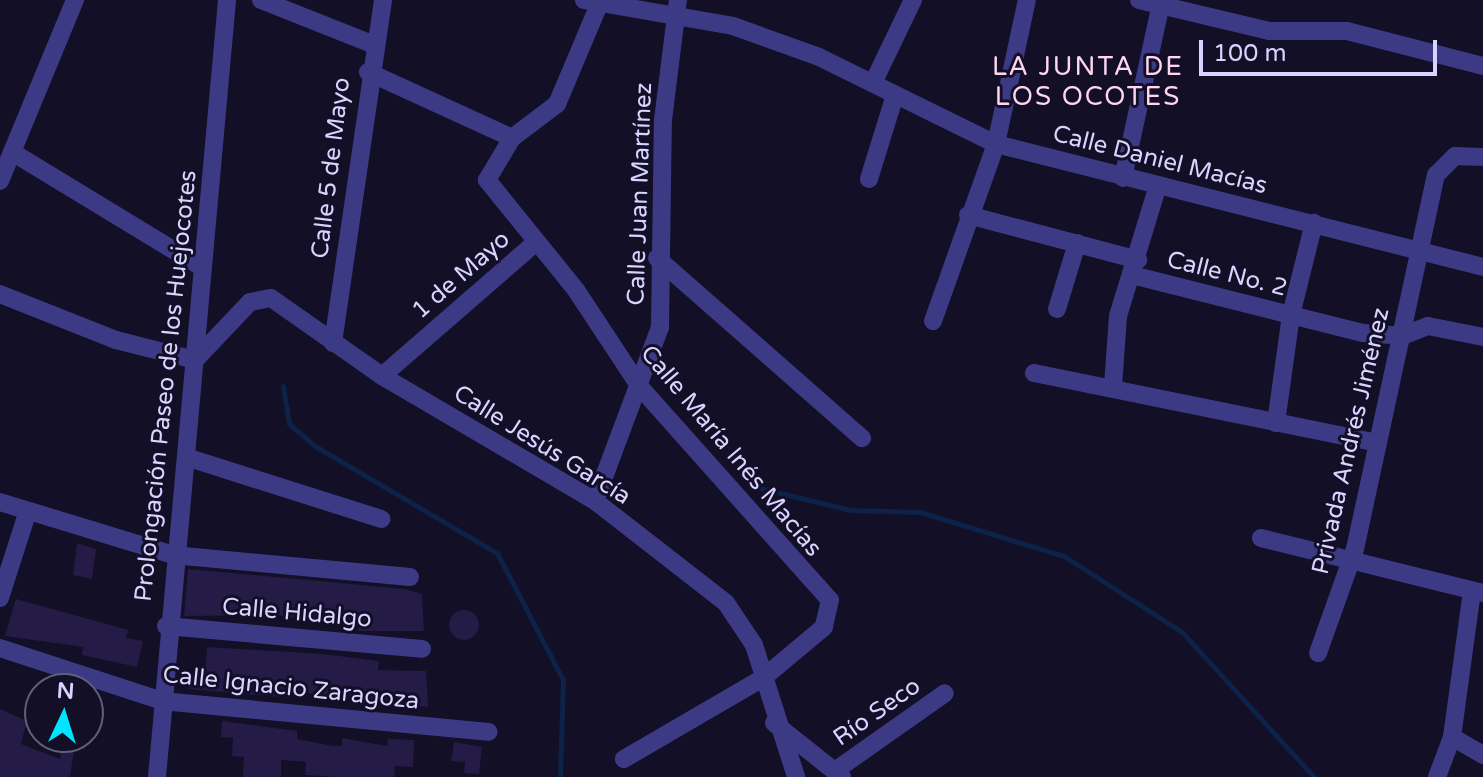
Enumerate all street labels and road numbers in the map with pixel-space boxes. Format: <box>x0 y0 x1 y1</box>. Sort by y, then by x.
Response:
street label: Calle 5 de Mayo <box>306 76 356 260</box>
street label: Calle Juan Martínez <box>622 82 658 306</box>
street label: Calle Daniel Macías <box>1050 119 1270 201</box>
street label: Prolongación Paseo de los Huejocotes <box>129 169 203 603</box>
street label: 1 de Mayo <box>406 225 516 325</box>
street label: Calle No. 2 <box>1164 245 1290 303</box>
street label: Privada Andrés Jiménez <box>1306 305 1396 577</box>
street label: Calle María Inés Macías <box>634 340 828 562</box>
street label: Calle Jesús García <box>448 379 636 511</box>
street label: Calle Hidalgo <box>221 592 373 634</box>
street label: Calle Ignacio Zaragoza <box>161 660 421 716</box>
street label: Río Seco <box>828 672 926 752</box>

